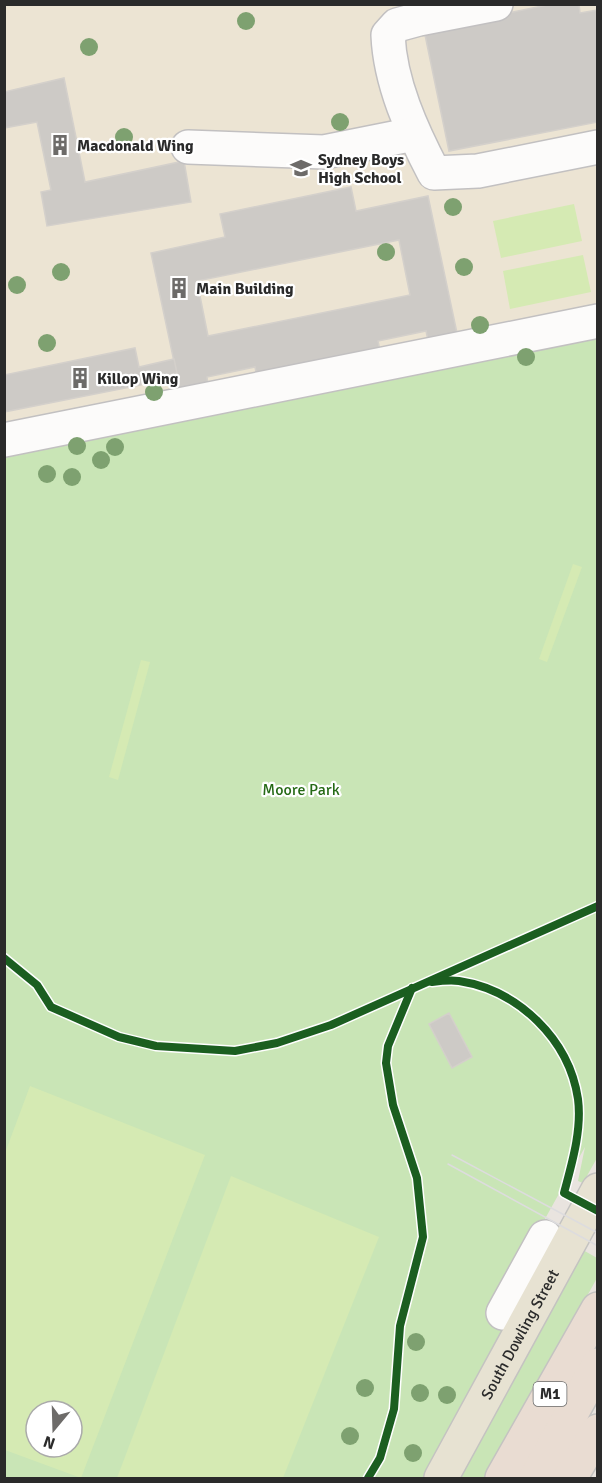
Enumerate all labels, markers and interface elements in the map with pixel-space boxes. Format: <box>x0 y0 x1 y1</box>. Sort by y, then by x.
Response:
building icon: Macdonald Wing <box>48 133 72 157</box>
place label: Macdonald Wing <box>77 136 194 156</box>
place label: Sydney Boys High School <box>318 150 404 188</box>
school or university icon: Sydney Boys High School <box>289 156 313 180</box>
building icon: Main Building <box>167 276 191 300</box>
place label: Main Building <box>196 279 294 299</box>
building icon: Killop Wing <box>68 366 92 390</box>
place label: Killop Wing <box>97 369 179 389</box>
park label: Moore Park <box>262 780 340 800</box>
street label: South Dowling Street <box>477 1266 564 1403</box>
road number: M1 <box>534 1382 566 1406</box>
north arrow <box>24 1399 84 1459</box>
text: N <box>41 1431 58 1454</box>

